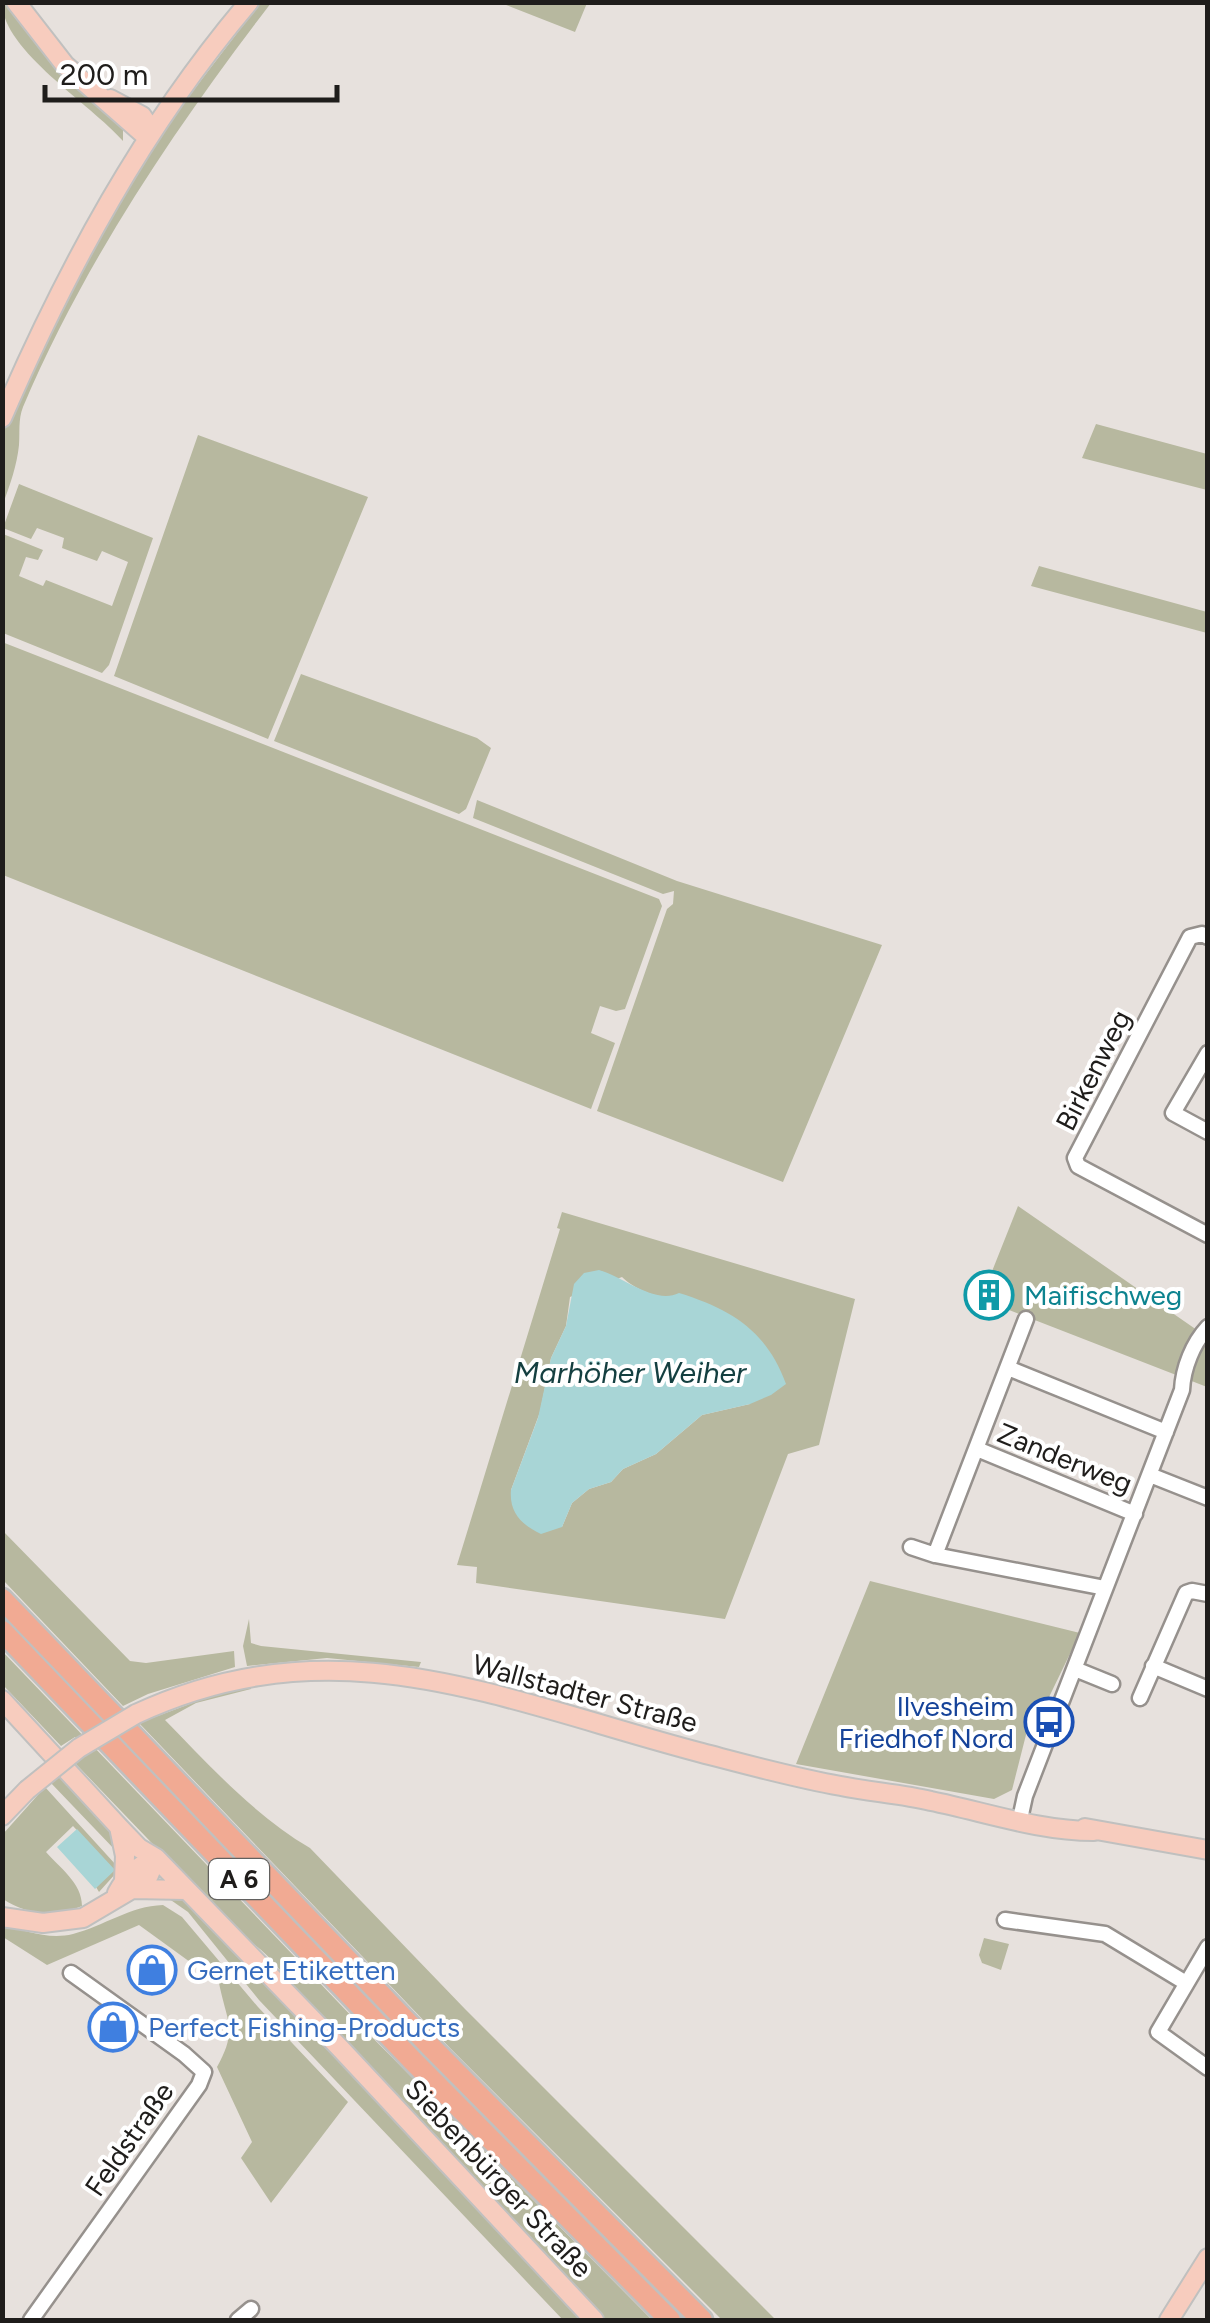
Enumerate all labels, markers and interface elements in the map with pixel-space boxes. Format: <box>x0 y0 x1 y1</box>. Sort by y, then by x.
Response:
scale bar <box>45 40 338 102</box>
text: 200 m <box>60 56 148 93</box>
street label: Birkenweg <box>1048 1004 1138 1136</box>
building icon: Maifischweg <box>963 1269 1015 1321</box>
place label: Maifischweg <box>1024 1278 1182 1312</box>
water label: Marhöher Weiher <box>514 1354 748 1391</box>
street label: Zanderweg <box>993 1416 1137 1500</box>
street label: Wallstadter Straße <box>469 1647 701 1739</box>
place label: Ilvesheim Friedhof Nord <box>839 1689 1014 1755</box>
bus stop icon: Ilvesheim Friedhof Nord <box>1023 1696 1075 1748</box>
road number: A 6 <box>209 1859 269 1899</box>
shop icon: Gernet Etiketten <box>126 1944 178 1996</box>
place label: Gernet Etiketten <box>187 1953 396 1987</box>
shop icon: Perfect Fishing-Products <box>87 2001 139 2053</box>
place label: Perfect Fishing-Products <box>148 2010 460 2044</box>
street label: Siebenbürger Straße <box>398 2072 600 2284</box>
street label: Feldstraße <box>77 2075 181 2203</box>

